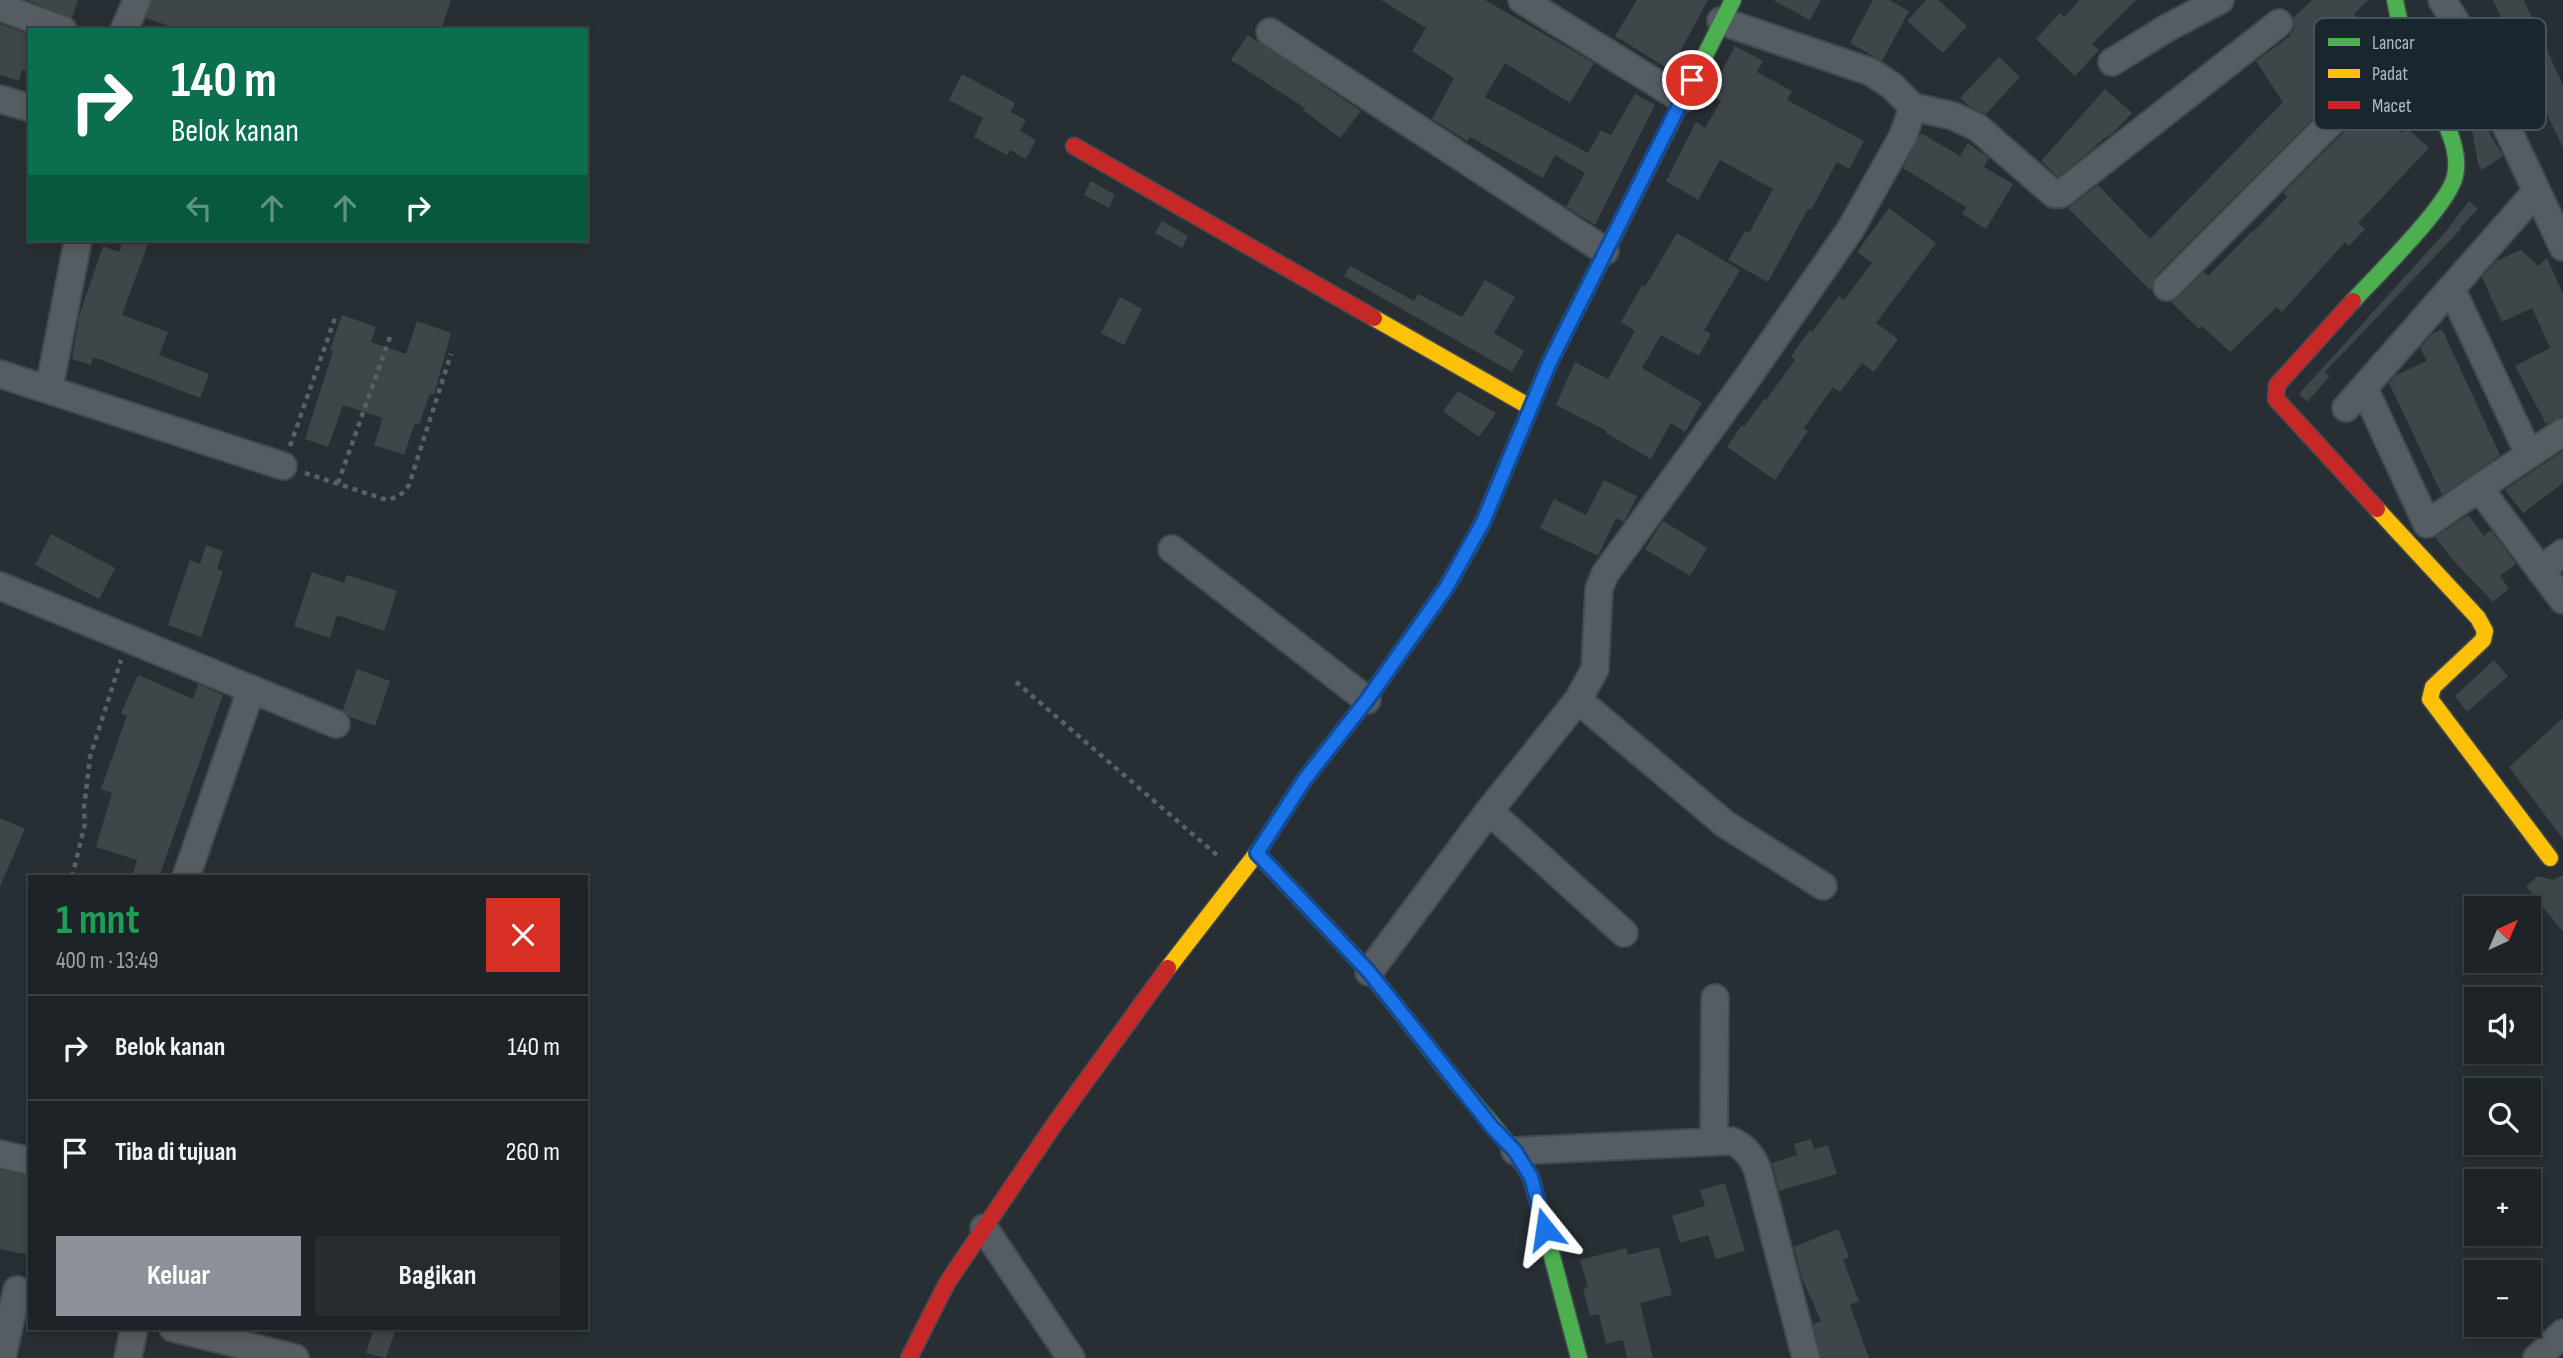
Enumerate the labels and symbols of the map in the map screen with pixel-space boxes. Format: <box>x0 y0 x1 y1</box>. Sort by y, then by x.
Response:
legend <box>2314 18 2546 130</box>
text: Lancar <box>2372 32 2415 55</box>
pin <box>1662 50 1722 110</box>
text: Padat <box>2372 63 2408 86</box>
text: Macet <box>2372 95 2412 118</box>
north arrow <box>2464 896 2541 973</box>
position arrow <box>1508 1192 1582 1266</box>

